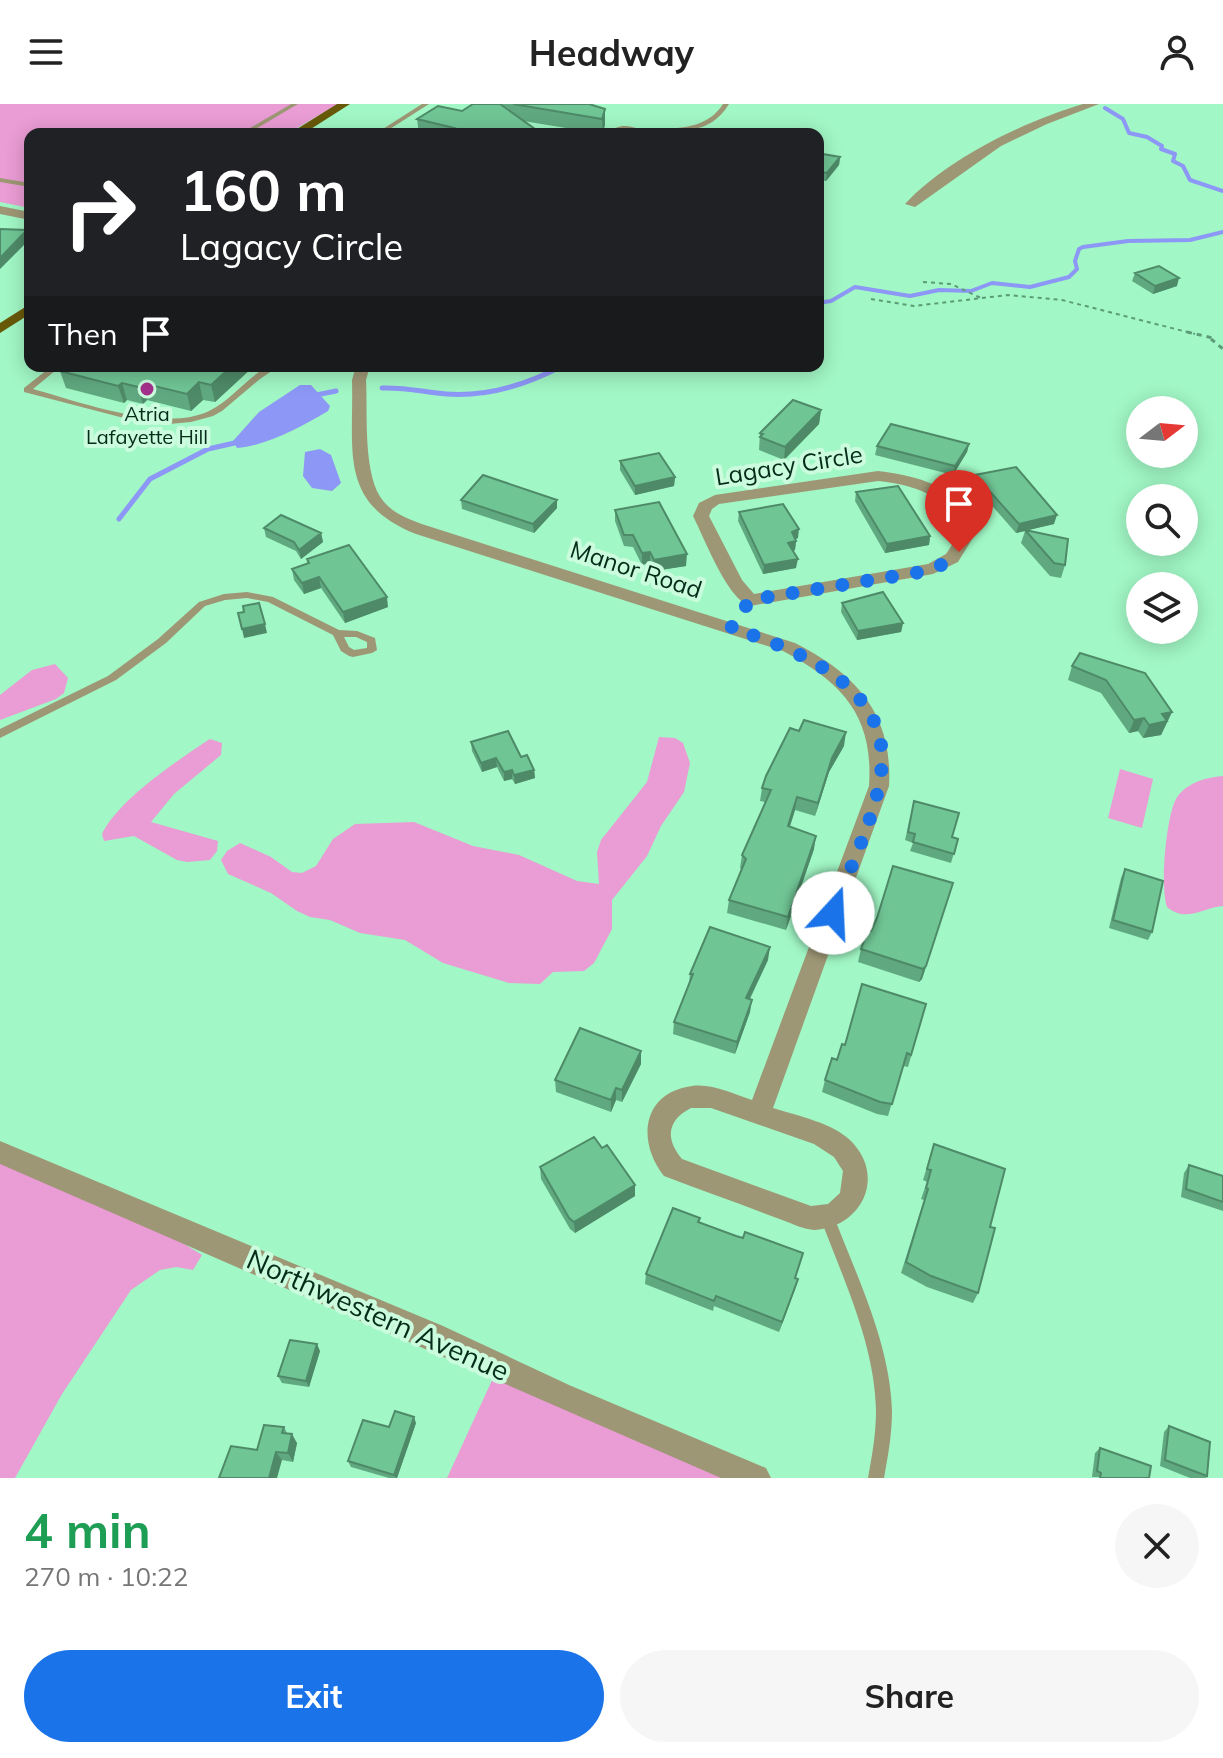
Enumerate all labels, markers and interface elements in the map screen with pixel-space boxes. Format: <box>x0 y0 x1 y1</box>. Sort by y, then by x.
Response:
icon: menu <box>24 30 68 74</box>
text: Headway <box>529 30 694 75</box>
icon: person <box>1155 30 1199 74</box>
text: 160 m <box>180 155 347 225</box>
icon: right <box>48 160 152 264</box>
text: Lagacy Circle <box>180 224 403 269</box>
icon: arrive <box>134 312 178 356</box>
text: Then <box>48 315 118 353</box>
marker: Atria Lafayette Hill <box>138 380 156 398</box>
north arrow <box>1126 396 1198 468</box>
map controls <box>1126 396 1198 644</box>
place label: Atria Lafayette Hill <box>86 401 208 449</box>
street label: Lagacy Circle <box>713 439 865 491</box>
pin <box>925 470 993 552</box>
icon: arrive <box>937 482 981 526</box>
button: search <box>1126 484 1198 556</box>
street label: Manor Road <box>567 534 706 604</box>
button: layers <box>1126 572 1198 644</box>
position arrow <box>791 871 875 955</box>
street label: Northwestern Avenue <box>242 1241 515 1388</box>
text: 4 min <box>24 1500 151 1560</box>
button: close <box>1115 1504 1199 1588</box>
text: 270 m · 10:22 <box>24 1560 188 1593</box>
button: Exit <box>24 1650 604 1742</box>
button: Share <box>620 1650 1199 1742</box>

